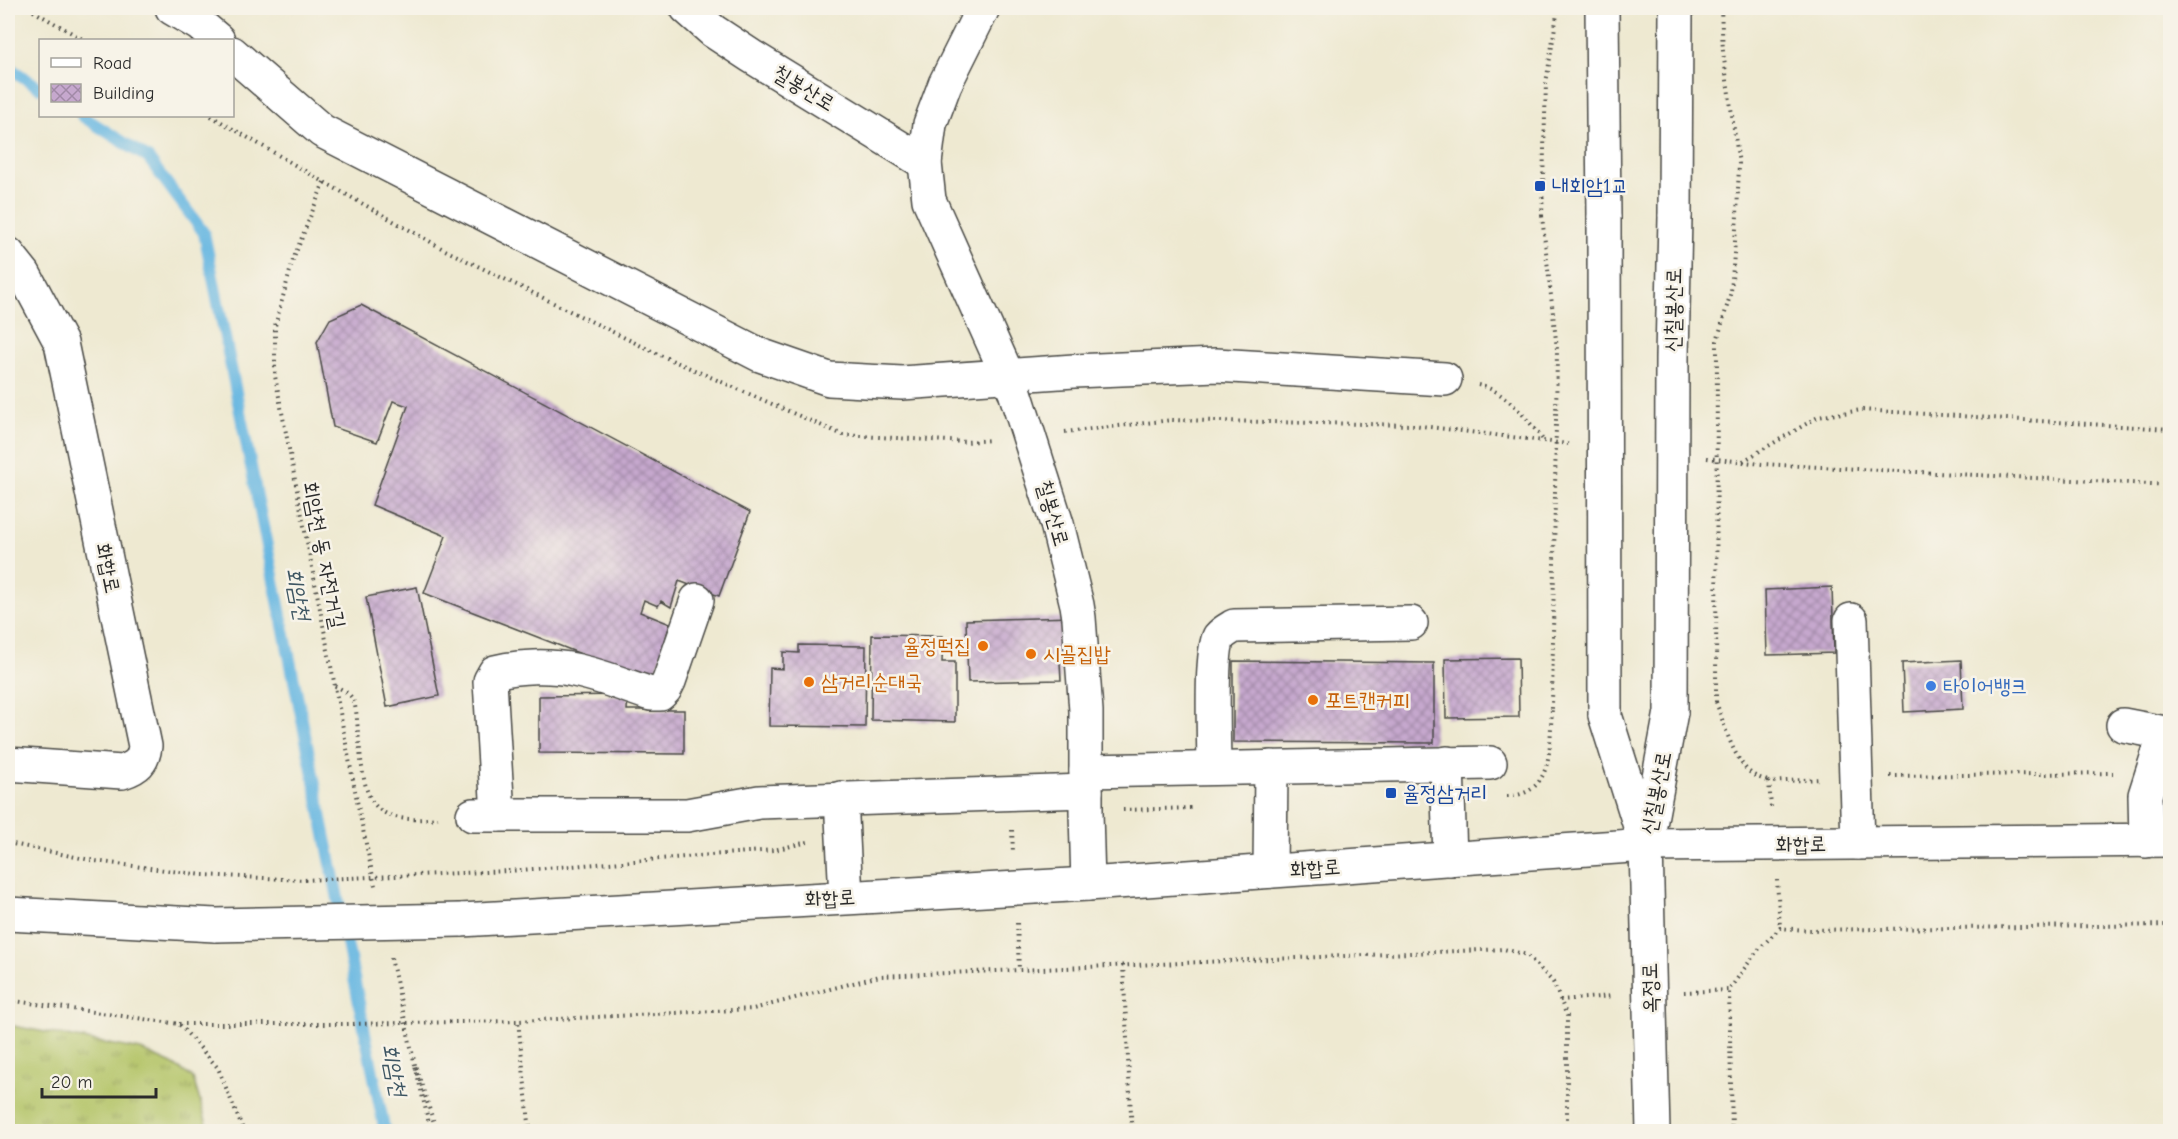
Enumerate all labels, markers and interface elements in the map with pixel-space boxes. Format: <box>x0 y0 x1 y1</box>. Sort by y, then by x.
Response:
legend <box>39 39 234 117</box>
text: Road <box>93 53 132 74</box>
street label: 칠봉산로 <box>769 60 839 116</box>
text: Building <box>93 83 155 104</box>
place label: 내회암1교 <box>1552 174 1628 198</box>
marker: 내회암1교 <box>1533 179 1547 193</box>
street label: 신칠봉산로 <box>1660 268 1686 352</box>
street label: 칠봉산로 <box>1032 477 1074 549</box>
street label: 회암천 동 자전거길 <box>297 479 351 631</box>
street label: 화합로 <box>91 541 125 595</box>
water label: 회암천 <box>280 565 316 623</box>
place label: 율정떡집 <box>903 634 971 658</box>
marker: 율정떡집 <box>976 639 990 653</box>
place label: 시골집밥 <box>1043 642 1111 666</box>
marker: 시골집밥 <box>1024 647 1038 661</box>
place label: 삼거리순대국 <box>821 670 922 694</box>
place label: 타이어뱅크 <box>1943 674 2028 698</box>
marker: 삼거리순대국 <box>802 675 816 689</box>
marker: 타이어뱅크 <box>1924 679 1938 693</box>
place label: 포트캔커피 <box>1325 688 1410 712</box>
marker: 포트캔커피 <box>1306 693 1320 707</box>
street label: 신칠봉산로 <box>1636 749 1676 837</box>
place label: 율정삼거리 <box>1403 781 1488 805</box>
marker: 율정삼거리 <box>1384 786 1398 800</box>
street label: 화합로 <box>1775 832 1827 856</box>
street label: 화합로 <box>1289 854 1341 882</box>
street label: 화합로 <box>804 885 856 911</box>
street label: 옥정로 <box>1638 962 1662 1014</box>
water label: 회암천 <box>376 1041 412 1101</box>
scale bar <box>42 1061 156 1099</box>
text: 20 m <box>51 1072 92 1093</box>

